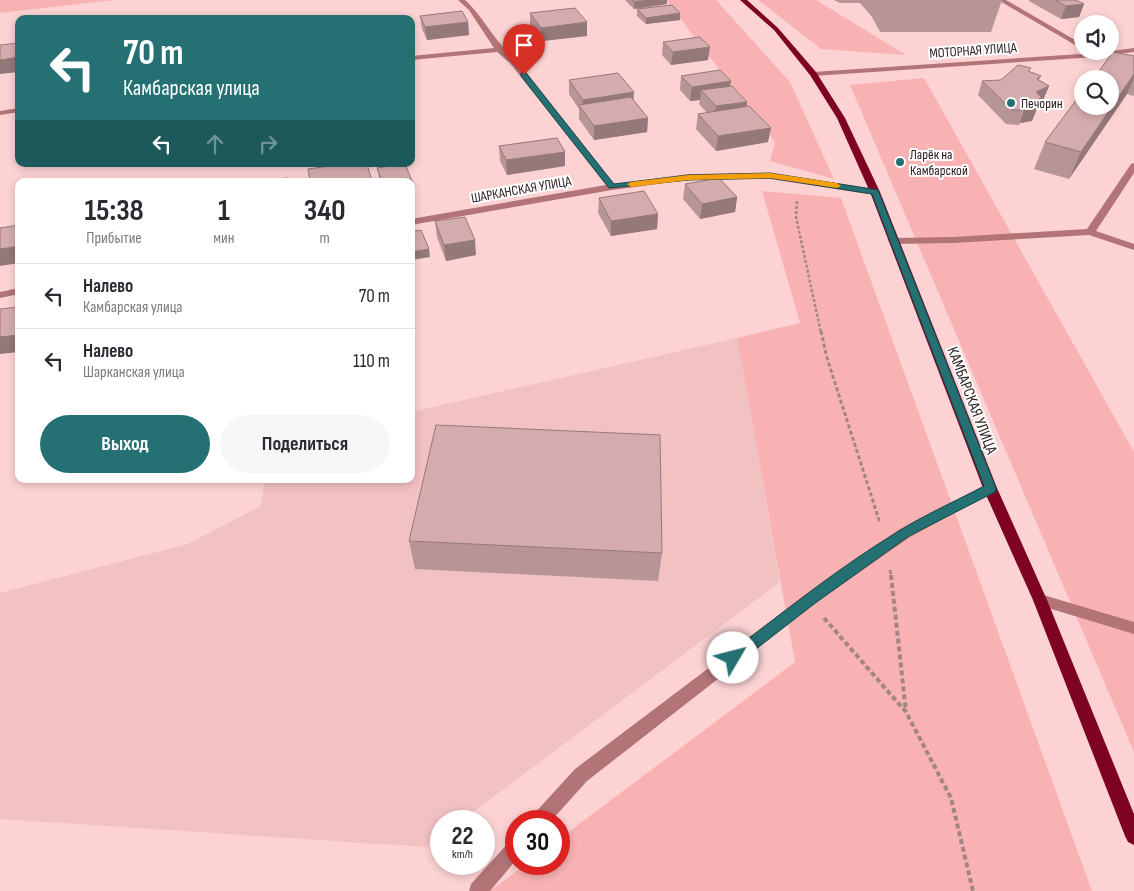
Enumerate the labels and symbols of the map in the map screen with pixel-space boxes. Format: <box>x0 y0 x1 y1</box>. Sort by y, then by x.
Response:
pin <box>503 24 545 75</box>
street label: МОТОРНАЯ УЛИЦА <box>929 39 1018 62</box>
place label: Печорин <box>1021 95 1063 112</box>
marker: Печорин <box>1005 97 1017 109</box>
place label: Ларёк на Камбарской <box>910 146 968 179</box>
marker: Ларёк на Камбарской <box>894 156 906 168</box>
street label: ШАРКАНСКАЯ УЛИЦА <box>470 172 574 207</box>
street label: КАМБАРСКАЯ УЛИЦА <box>942 344 1001 457</box>
position arrow <box>706 631 758 683</box>
speed limit sign: 30 <box>505 810 570 875</box>

